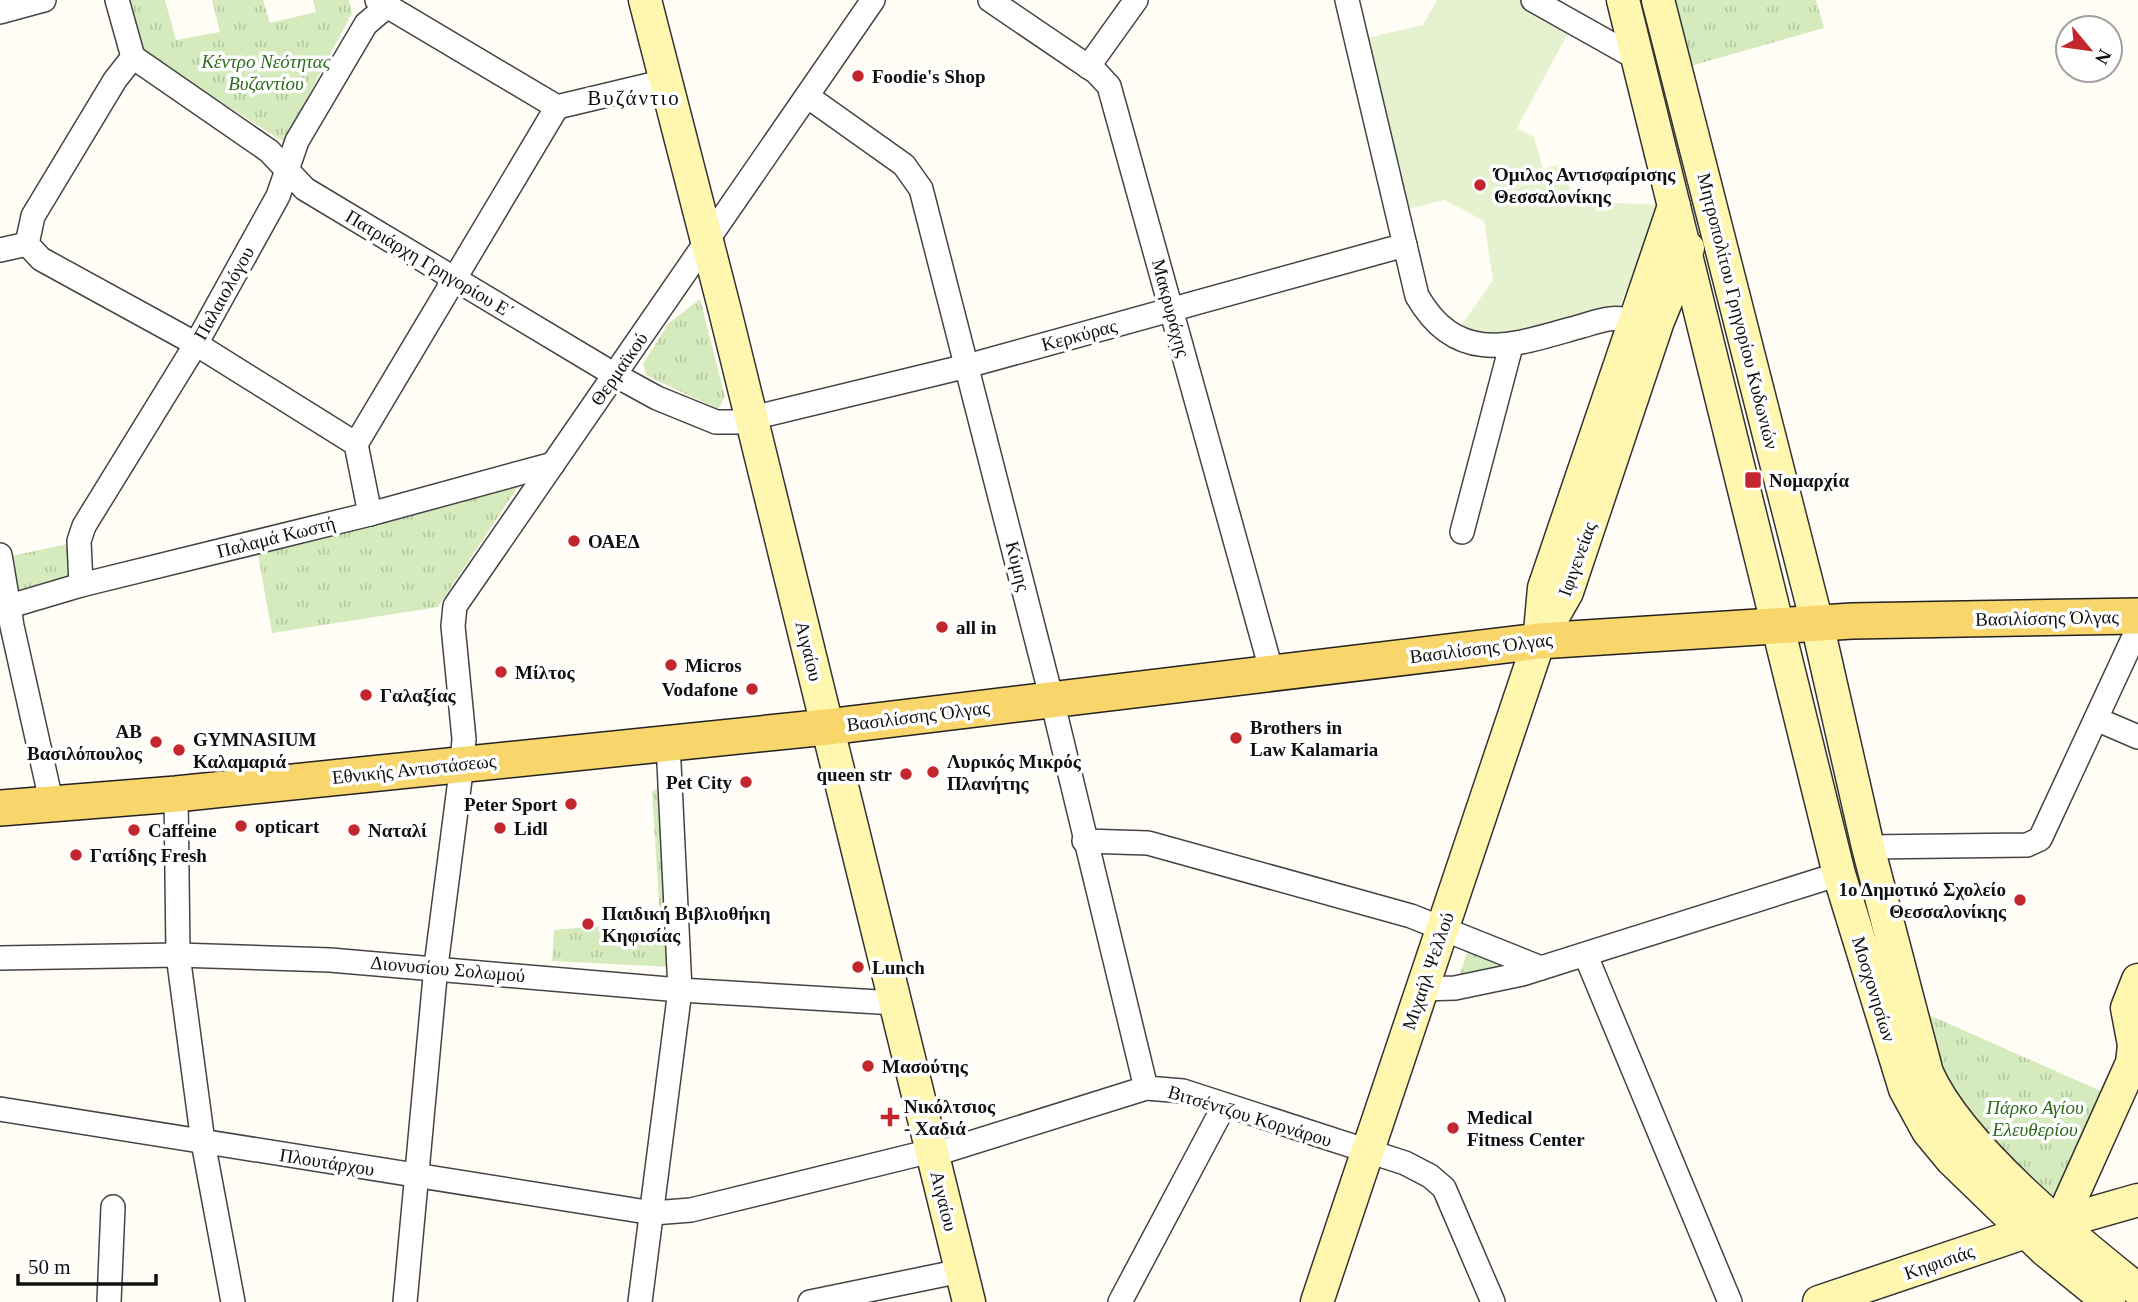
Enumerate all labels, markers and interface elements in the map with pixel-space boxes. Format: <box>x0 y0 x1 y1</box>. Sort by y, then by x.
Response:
north arrow <box>2054 14 2124 84</box>
text: N <box>2091 46 2116 68</box>
park label: Κέντρο Νεότητας Βυζαντίου <box>200 51 331 94</box>
place label: Foodie's Shop <box>872 66 986 87</box>
marker: Foodie's Shop <box>850 68 866 84</box>
district label: Βυζάντιο <box>587 86 681 110</box>
place label: Όμιλος Αντισφαίρισης Θεσσαλονίκης <box>1492 164 1676 207</box>
street label: Μητροπολίτου Γρηγορίου Κυδωνιών <box>1693 171 1783 452</box>
marker: Όμιλος Αντισφαίρισης Θεσσαλονίκης <box>1472 177 1488 193</box>
street label: Πατριάρχη Γρηγορίου Ε΄ <box>342 205 518 323</box>
street label: Παλαιολόγου <box>190 243 258 343</box>
street label: Μακρυράχης <box>1148 257 1194 360</box>
street label: Κερκύρας <box>1039 315 1119 355</box>
street label: Θερμαϊκού <box>586 328 652 410</box>
marker: Νομαρχία <box>1743 470 1763 490</box>
place label: Νομαρχία <box>1769 470 1849 491</box>
street label: Παλαμά Κωστή <box>215 512 337 562</box>
street label: Ιφιγενείας <box>1554 518 1600 599</box>
place label: ΟΑΕΔ <box>588 531 640 552</box>
marker: ΟΑΕΔ <box>566 533 582 549</box>
street label: Κύμης <box>1002 539 1034 594</box>
street label: Βασιλίσσης Όλγας <box>1975 606 2120 630</box>
place label: all in <box>956 617 997 638</box>
street label: Αιγαίου <box>791 619 827 683</box>
marker: all in <box>934 619 950 635</box>
street label: Βασιλίσσης Όλγας <box>1408 629 1554 667</box>
place label: Micros <box>685 655 742 676</box>
marker: Micros <box>663 657 679 673</box>
place label: Μίλτος <box>515 662 575 683</box>
marker: Μίλτος <box>493 664 509 680</box>
place label: Vodafone <box>662 679 738 700</box>
marker: Vodafone <box>744 681 760 697</box>
place label: Γαλαξίας <box>380 685 457 707</box>
marker: Γαλαξίας <box>358 687 374 703</box>
street label: Βασιλίσσης Όλγας <box>845 697 991 735</box>
place label: Brothers in Law Kalamaria <box>1250 717 1379 760</box>
place label: ΑΒ Βασιλόπουλος <box>27 721 143 764</box>
place label: GYMNASIUM Καλαμαριά <box>193 729 317 772</box>
marker: Brothers in Law Kalamaria <box>1228 730 1244 746</box>
marker: ΑΒ Βασιλόπουλος <box>148 734 164 750</box>
marker: GYMNASIUM Καλαμαριά <box>171 742 187 758</box>
street label: Εθνικής Αντιστάσεως <box>331 750 498 788</box>
place label: Λυρικός Μικρός Πλανήτης <box>947 751 1082 794</box>
place label: queen str <box>817 764 893 785</box>
marker: Λυρικός Μικρός Πλανήτης <box>925 764 941 780</box>
marker: queen str <box>898 766 914 782</box>
place label: Pet City <box>666 772 732 793</box>
marker: Pet City <box>738 774 754 790</box>
place label: Peter Sport <box>464 794 558 815</box>
marker: Peter Sport <box>563 796 579 812</box>
place label: opticart <box>255 816 320 837</box>
marker: opticart <box>233 818 249 834</box>
place label: Lidl <box>514 818 548 839</box>
place label: Caffeine <box>148 820 217 841</box>
place label: Ναταλί <box>368 820 427 841</box>
marker: Lidl <box>492 820 508 836</box>
marker: Caffeine <box>126 822 142 838</box>
marker: Ναταλί <box>346 822 362 838</box>
place label: Γατίδης Fresh <box>90 845 207 866</box>
marker: Γατίδης Fresh <box>68 847 84 863</box>
place label: 1ο Δημοτικό Σχολείο Θεσσαλονίκης <box>1838 879 2007 922</box>
marker: 1ο Δημοτικό Σχολείο Θεσσαλονίκης <box>2012 892 2028 908</box>
place label: Παιδική Βιβλιοθήκη Κηφισίας <box>602 903 770 946</box>
street label: Μιχαήλ Ψελλού <box>1398 909 1458 1033</box>
marker: Παιδική Βιβλιοθήκη Κηφισίας <box>580 916 596 932</box>
street label: Μοσχονησίων <box>1848 934 1900 1045</box>
street label: Διονυσίου Σολωμού <box>370 952 526 986</box>
place label: Lunch <box>872 957 925 978</box>
marker: Lunch <box>850 959 866 975</box>
place label: Μασούτης <box>882 1056 969 1077</box>
marker: Μασούτης <box>860 1058 876 1074</box>
street label: Βιτσέντζου Κορνάρου <box>1165 1081 1335 1151</box>
place label: Νικόλτσιος - Χαδιά <box>904 1096 996 1139</box>
park label: Πάρκο Αγίου Ελευθερίου <box>1985 1097 2084 1140</box>
place label: Medical Fitness Center <box>1467 1107 1585 1150</box>
marker: Νικόλτσιος - Χαδιά <box>882 1109 898 1125</box>
marker: Medical Fitness Center <box>1445 1120 1461 1136</box>
street label: Πλουτάρχου <box>278 1144 376 1180</box>
street label: Αιγαίου <box>926 1169 962 1233</box>
street label: Κηφισιάς <box>1901 1240 1977 1284</box>
scale bar <box>18 1242 156 1286</box>
text: 50 m <box>28 1255 71 1279</box>

